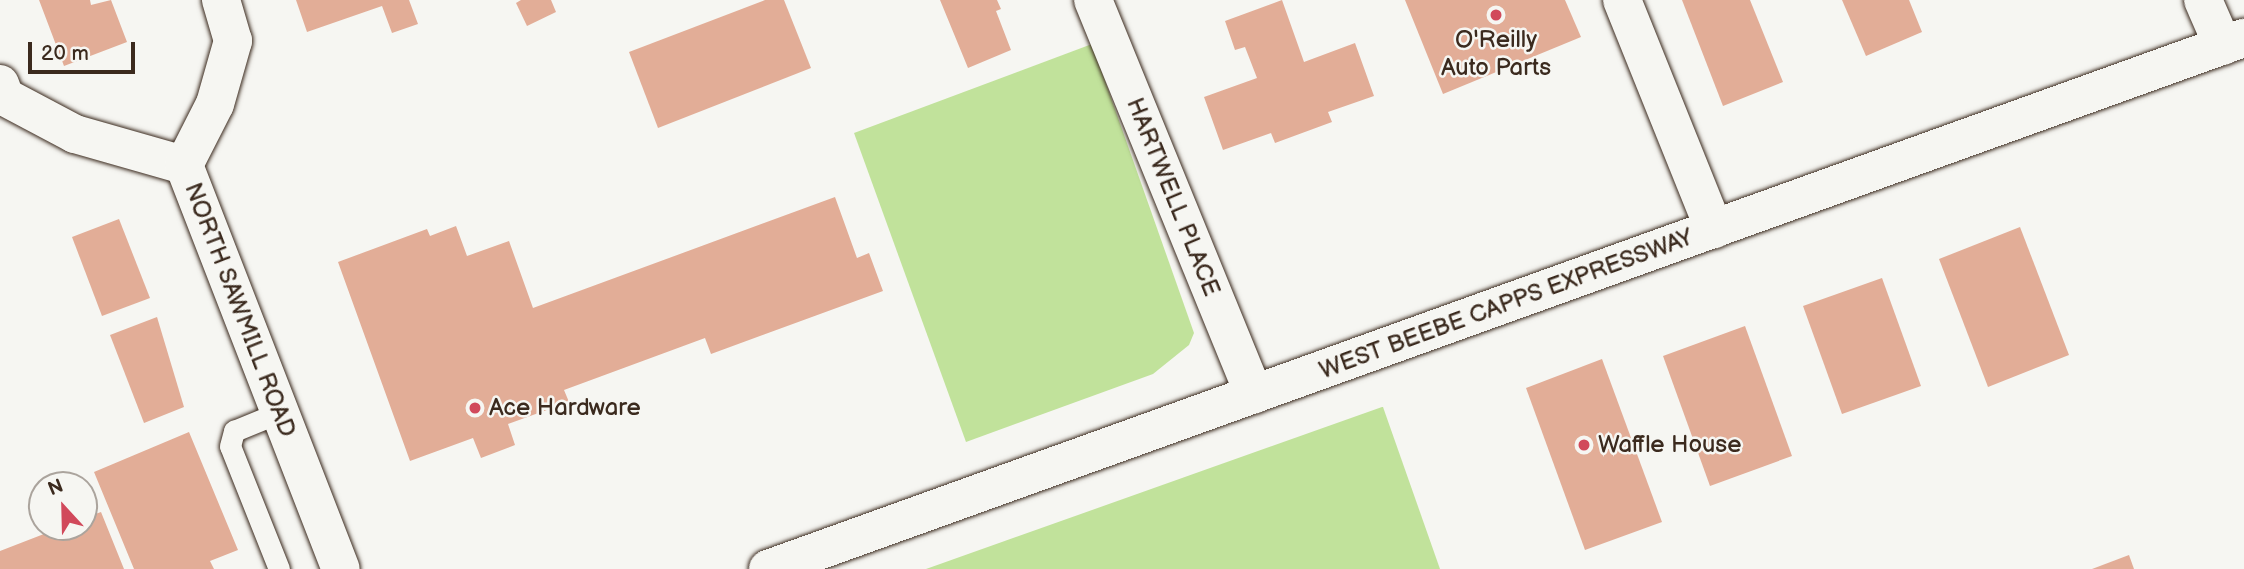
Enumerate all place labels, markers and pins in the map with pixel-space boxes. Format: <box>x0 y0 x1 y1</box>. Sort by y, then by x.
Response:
marker: O'Reilly Auto Parts <box>1488 7 1504 23</box>
place label: O'Reilly Auto Parts <box>1441 26 1551 82</box>
place label: Ace Hardware <box>489 394 641 422</box>
marker: Ace Hardware <box>467 400 483 416</box>
place label: Waffle House <box>1598 431 1741 459</box>
marker: Waffle House <box>1576 437 1592 453</box>

